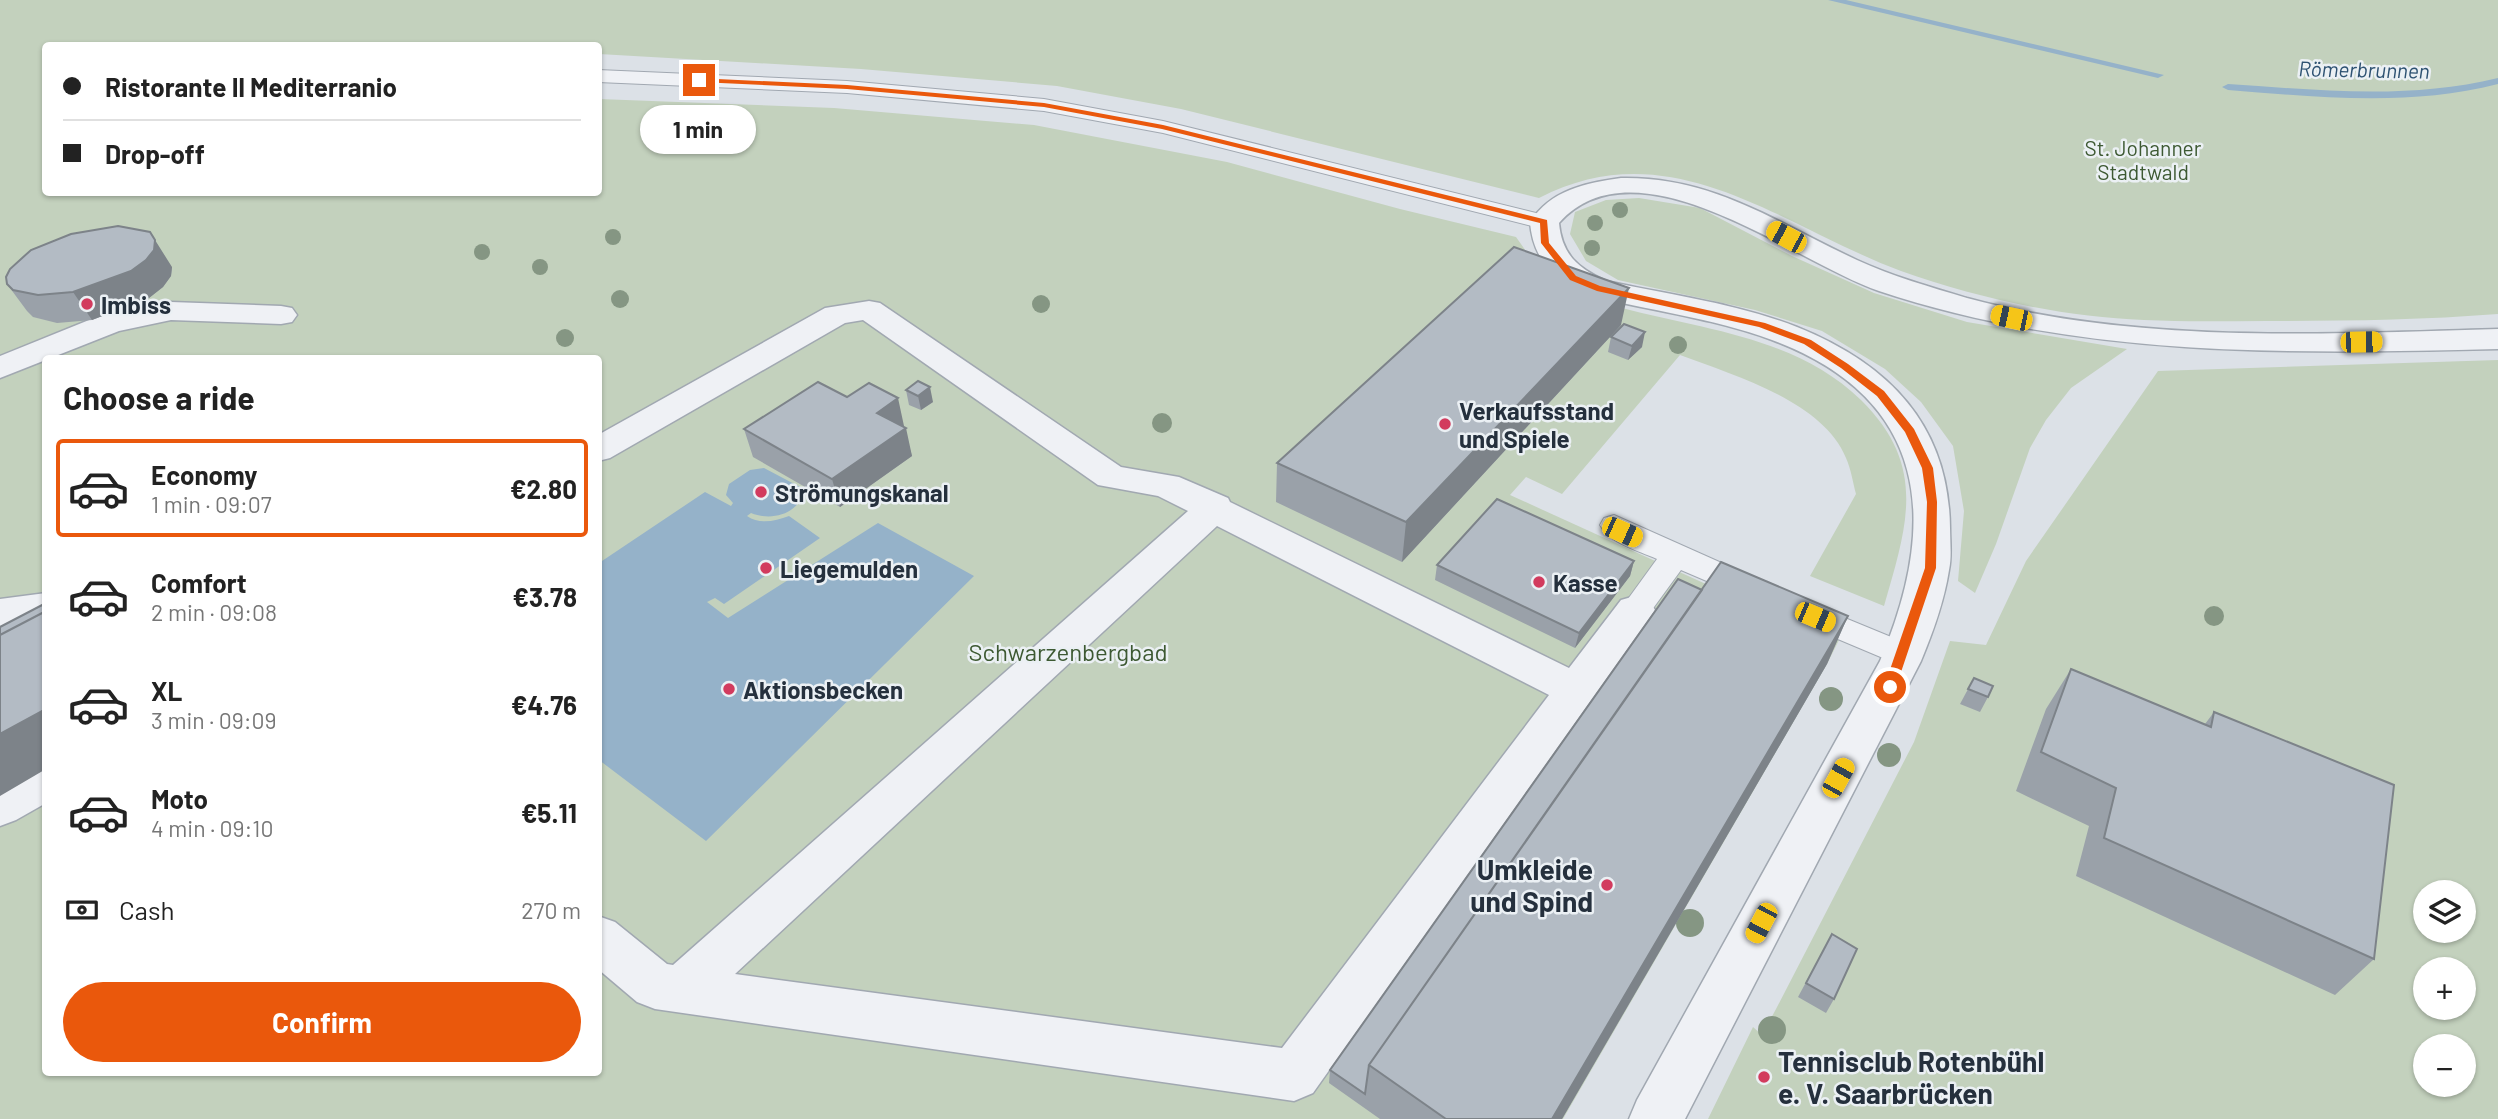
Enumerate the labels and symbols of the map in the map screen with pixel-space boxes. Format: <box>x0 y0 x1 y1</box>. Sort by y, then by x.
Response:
water label: Römerbrunnen <box>2298 55 2430 83</box>
route end <box>683 64 715 96</box>
callout: 1 min <box>641 104 757 154</box>
park label: St. Johanner Stadtwald <box>2085 135 2202 184</box>
car <box>1763 218 1810 256</box>
place label: Imbiss <box>101 290 171 319</box>
marker: Imbiss <box>79 296 95 312</box>
car <box>1989 303 2034 333</box>
car <box>2340 331 2383 353</box>
place label: Verkaufsstand und Spiele <box>1459 396 1614 453</box>
marker: Verkaufsstand und Spiele <box>1437 416 1453 432</box>
place label: Strömungskanal <box>775 478 949 507</box>
marker: Strömungskanal <box>753 484 769 500</box>
car <box>1599 514 1646 550</box>
place label: Liegemulden <box>780 554 918 583</box>
marker: Liegemulden <box>758 560 774 576</box>
place label: Kasse <box>1553 568 1618 597</box>
marker: Kasse <box>1531 574 1547 590</box>
car <box>1792 599 1839 635</box>
park label: Schwarzenbergbad <box>968 637 1168 666</box>
route start <box>1874 671 1906 703</box>
place label: Aktionsbecken <box>743 675 903 704</box>
marker: Aktionsbecken <box>721 681 737 697</box>
car <box>1819 755 1858 801</box>
place label: Umkleide und Spind <box>1470 852 1593 918</box>
marker: Umkleide und Spind <box>1599 877 1615 893</box>
car <box>1742 900 1781 946</box>
place label: Tennisclub Rotenbühl e. V. Saarbrücken <box>1778 1044 2044 1110</box>
marker: Tennisclub Rotenbühl e. V. Saarbrücken <box>1756 1069 1772 1085</box>

